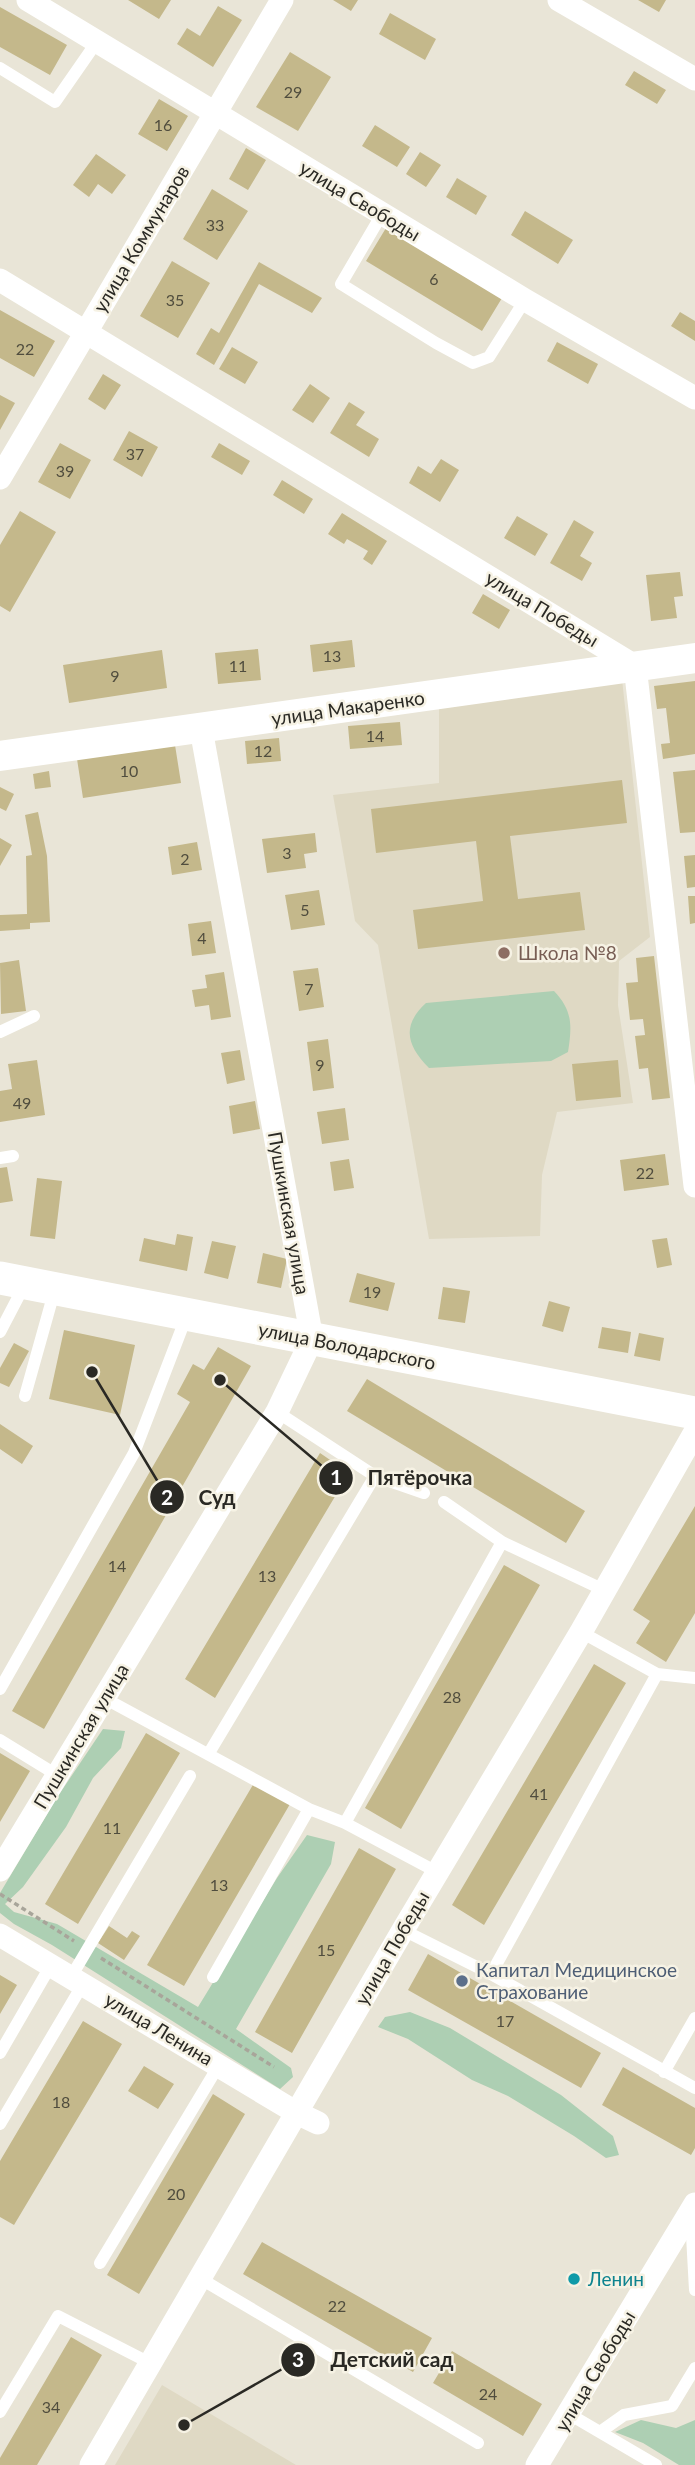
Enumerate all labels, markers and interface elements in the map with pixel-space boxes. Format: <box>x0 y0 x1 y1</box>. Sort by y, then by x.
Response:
house number: 29 <box>284 82 302 101</box>
house number: 16 <box>154 115 172 134</box>
street label: улица Свободы <box>296 156 425 246</box>
street label: улица Коммунаров <box>88 161 193 316</box>
house number: 33 <box>206 215 224 234</box>
house number: 6 <box>429 269 439 288</box>
house number: 35 <box>166 290 184 309</box>
house number: 22 <box>16 339 34 358</box>
house number: 37 <box>126 444 144 463</box>
house number: 39 <box>56 461 74 480</box>
street label: улица Победы <box>482 566 603 651</box>
house number: 13 <box>323 646 341 665</box>
house number: 11 <box>229 656 247 675</box>
house number: 9 <box>110 666 120 685</box>
street label: улица Макаренко <box>270 685 426 730</box>
house number: 14 <box>366 726 384 745</box>
house number: 12 <box>254 741 272 760</box>
house number: 10 <box>120 761 138 780</box>
house number: 3 <box>282 843 292 862</box>
house number: 2 <box>180 849 190 868</box>
house number: 5 <box>300 900 310 919</box>
house number: 4 <box>197 928 207 947</box>
place label: Школа №8 <box>518 941 617 964</box>
marker: Школа №8 <box>496 945 512 961</box>
house number: 7 <box>304 979 314 998</box>
house number: 9 <box>315 1055 325 1074</box>
house number: 49 <box>13 1093 31 1112</box>
street label: Пушкинская улица <box>264 1130 315 1296</box>
house number: 22 <box>636 1163 654 1182</box>
house number: 19 <box>363 1282 381 1301</box>
street label: улица Володарского <box>256 1317 438 1374</box>
callout: Пятёрочка <box>318 1457 486 1499</box>
text: 1 <box>330 1464 342 1489</box>
text: Пятёрочка <box>368 1464 472 1489</box>
callout: Суд <box>149 1476 249 1518</box>
text: 2 <box>161 1484 173 1509</box>
text: Суд <box>199 1484 235 1509</box>
house number: 14 <box>108 1556 126 1575</box>
house number: 13 <box>258 1566 276 1585</box>
street label: Пушкинская улица <box>28 1659 133 1812</box>
house number: 28 <box>443 1687 461 1706</box>
house number: 41 <box>530 1784 548 1803</box>
house number: 11 <box>103 1818 121 1837</box>
house number: 13 <box>210 1875 228 1894</box>
street label: улица Победы <box>350 1887 433 2009</box>
house number: 15 <box>317 1940 335 1959</box>
place label: Капитал Медицинское Страхование <box>476 1958 677 2003</box>
marker: Капитал Медицинское Страхование <box>454 1973 470 1989</box>
street label: улица Ленина <box>101 1987 217 2070</box>
house number: 17 <box>496 2011 514 2030</box>
house number: 18 <box>52 2092 70 2111</box>
house number: 20 <box>167 2184 185 2203</box>
place label: Ленин <box>587 2267 644 2290</box>
marker: Ленин <box>566 2271 582 2287</box>
house number: 22 <box>328 2296 346 2315</box>
street label: улица Свободы <box>550 2306 640 2435</box>
callout: Детский сад <box>281 2339 467 2381</box>
text: 3 <box>292 2346 304 2371</box>
text: Детский сад <box>330 2346 454 2371</box>
house number: 24 <box>479 2384 497 2403</box>
house number: 34 <box>42 2397 60 2416</box>

